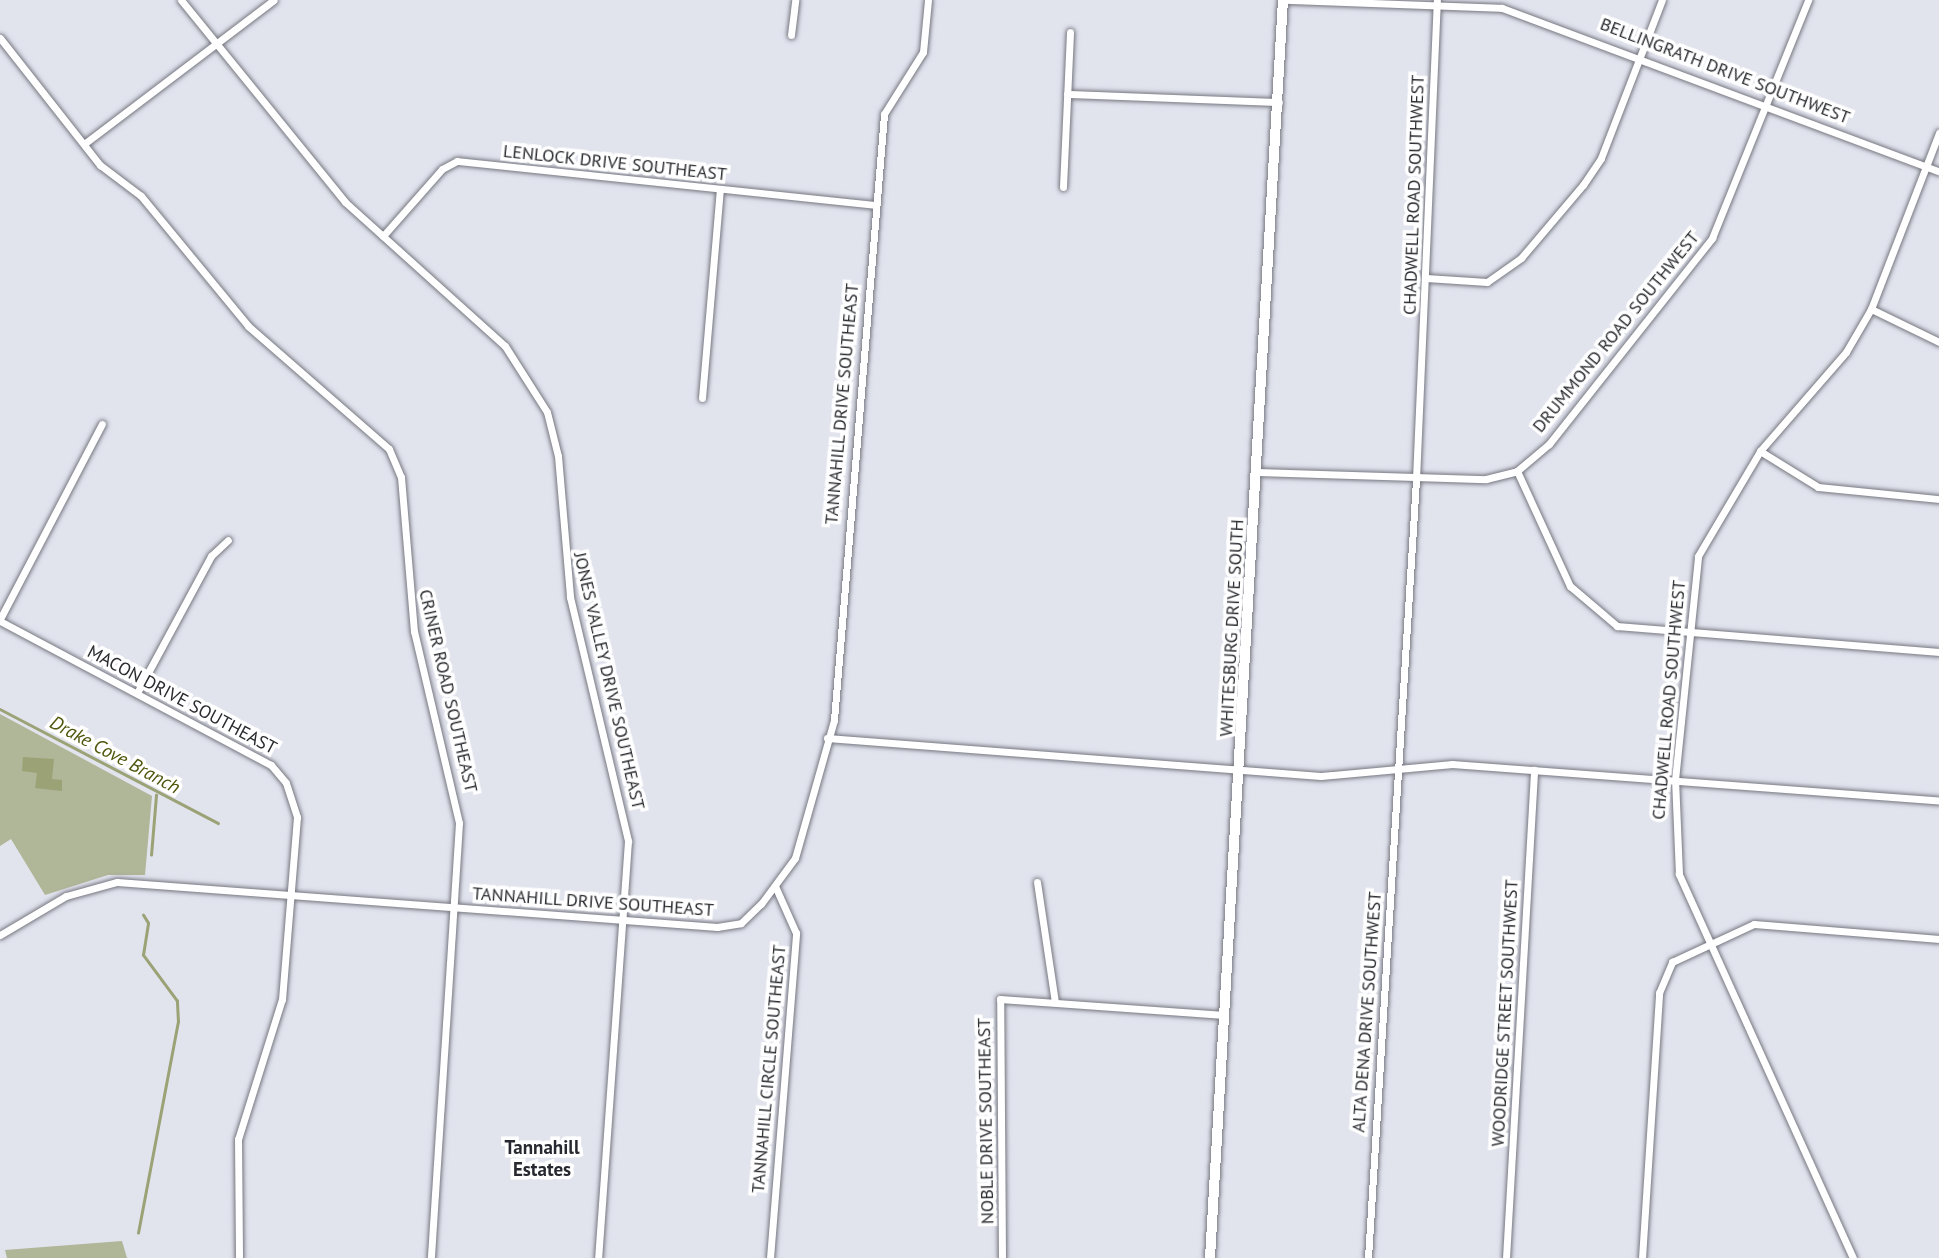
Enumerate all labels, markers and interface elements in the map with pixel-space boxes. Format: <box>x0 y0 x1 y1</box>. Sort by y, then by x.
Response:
street label: BELLINGRATH DRIVE SOUTHWEST <box>1597 13 1853 129</box>
street label: CHADWELL ROAD SOUTHWEST <box>1399 74 1429 316</box>
street label: LENLOCK DRIVE SOUTHEAST <box>502 140 728 186</box>
street label: DRUMMOND ROAD SOUTHWEST <box>1528 227 1704 437</box>
street label: TANNAHILL DRIVE SOUTHEAST <box>821 282 863 526</box>
street label: WHITESBURG DRIVE SOUTH <box>1216 519 1248 737</box>
street label: JONES VALLEY DRIVE SOUTHEAST <box>569 550 649 812</box>
street label: CHADWELL ROAD SOUTHWEST <box>1648 579 1690 821</box>
street label: CRINER ROAD SOUTHEAST <box>414 587 482 795</box>
street label: MACON DRIVE SOUTHEAST <box>84 641 280 759</box>
water label: Drake Cove Branch <box>46 711 184 799</box>
street label: WOODRIDGE STREET SOUTHWEST <box>1487 878 1523 1148</box>
street label: TANNAHILL DRIVE SOUTHEAST <box>471 883 715 921</box>
street label: ALTA DENA DRIVE SOUTHWEST <box>1348 890 1386 1134</box>
street label: TANNAHILL CIRCLE SOUTHEAST <box>747 944 791 1194</box>
street label: NOBLE DRIVE SOUTHEAST <box>973 1018 999 1224</box>
district label: Tannahill Estates <box>505 1137 579 1181</box>

